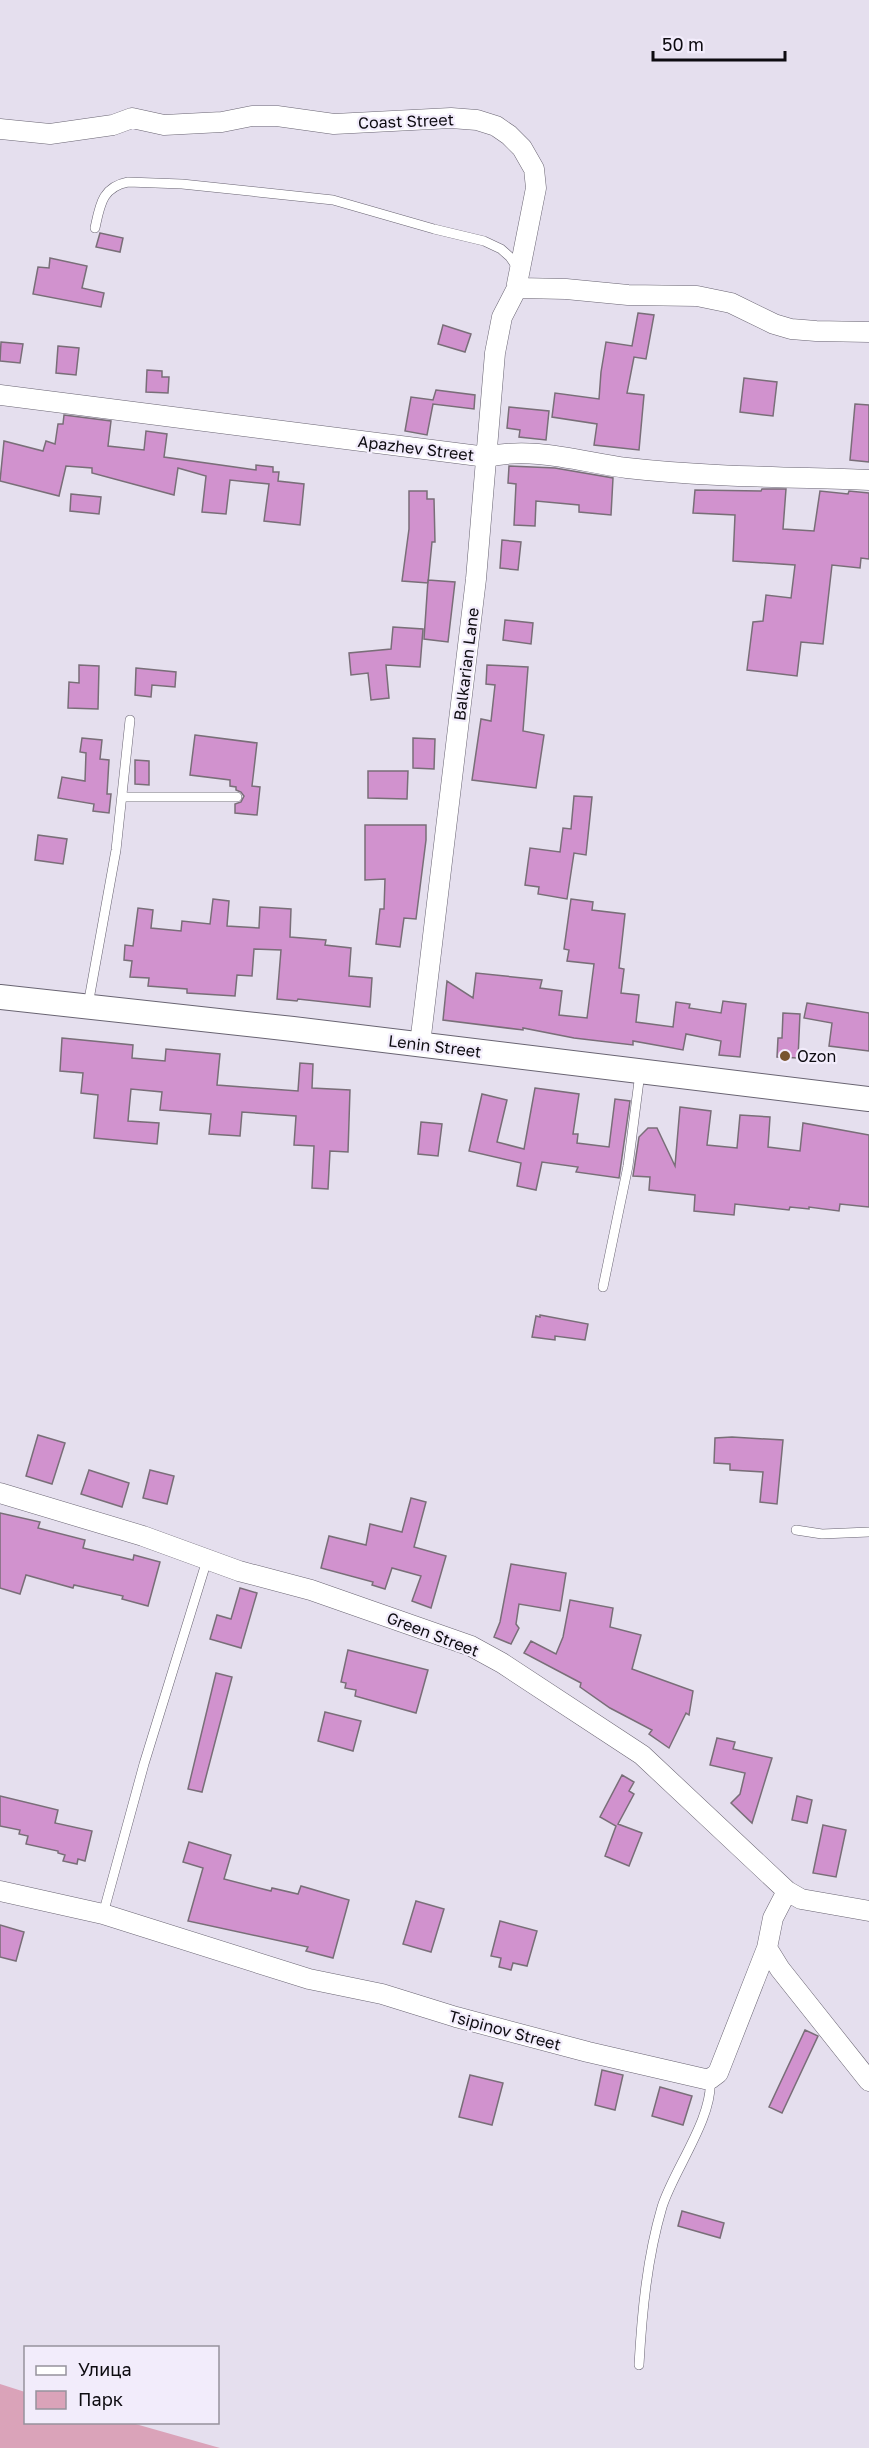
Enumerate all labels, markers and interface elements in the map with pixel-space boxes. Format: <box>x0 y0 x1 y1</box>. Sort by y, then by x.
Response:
scale bar <box>653 24 785 62</box>
text: 50 m <box>662 33 704 55</box>
street label: Coast Street <box>358 109 454 133</box>
street label: Apazhev Street <box>357 431 475 465</box>
street label: Balkarian Lane <box>449 606 483 722</box>
street label: Lenin Street <box>387 1030 483 1062</box>
place label: Ozon <box>797 1046 836 1066</box>
marker: Ozon <box>778 1049 792 1063</box>
street label: Green Street <box>384 1607 482 1661</box>
street label: Tsipinov Street <box>447 2005 563 2055</box>
legend <box>24 2346 219 2424</box>
text: Улица <box>78 2358 132 2380</box>
text: Парк <box>78 2388 123 2410</box>

